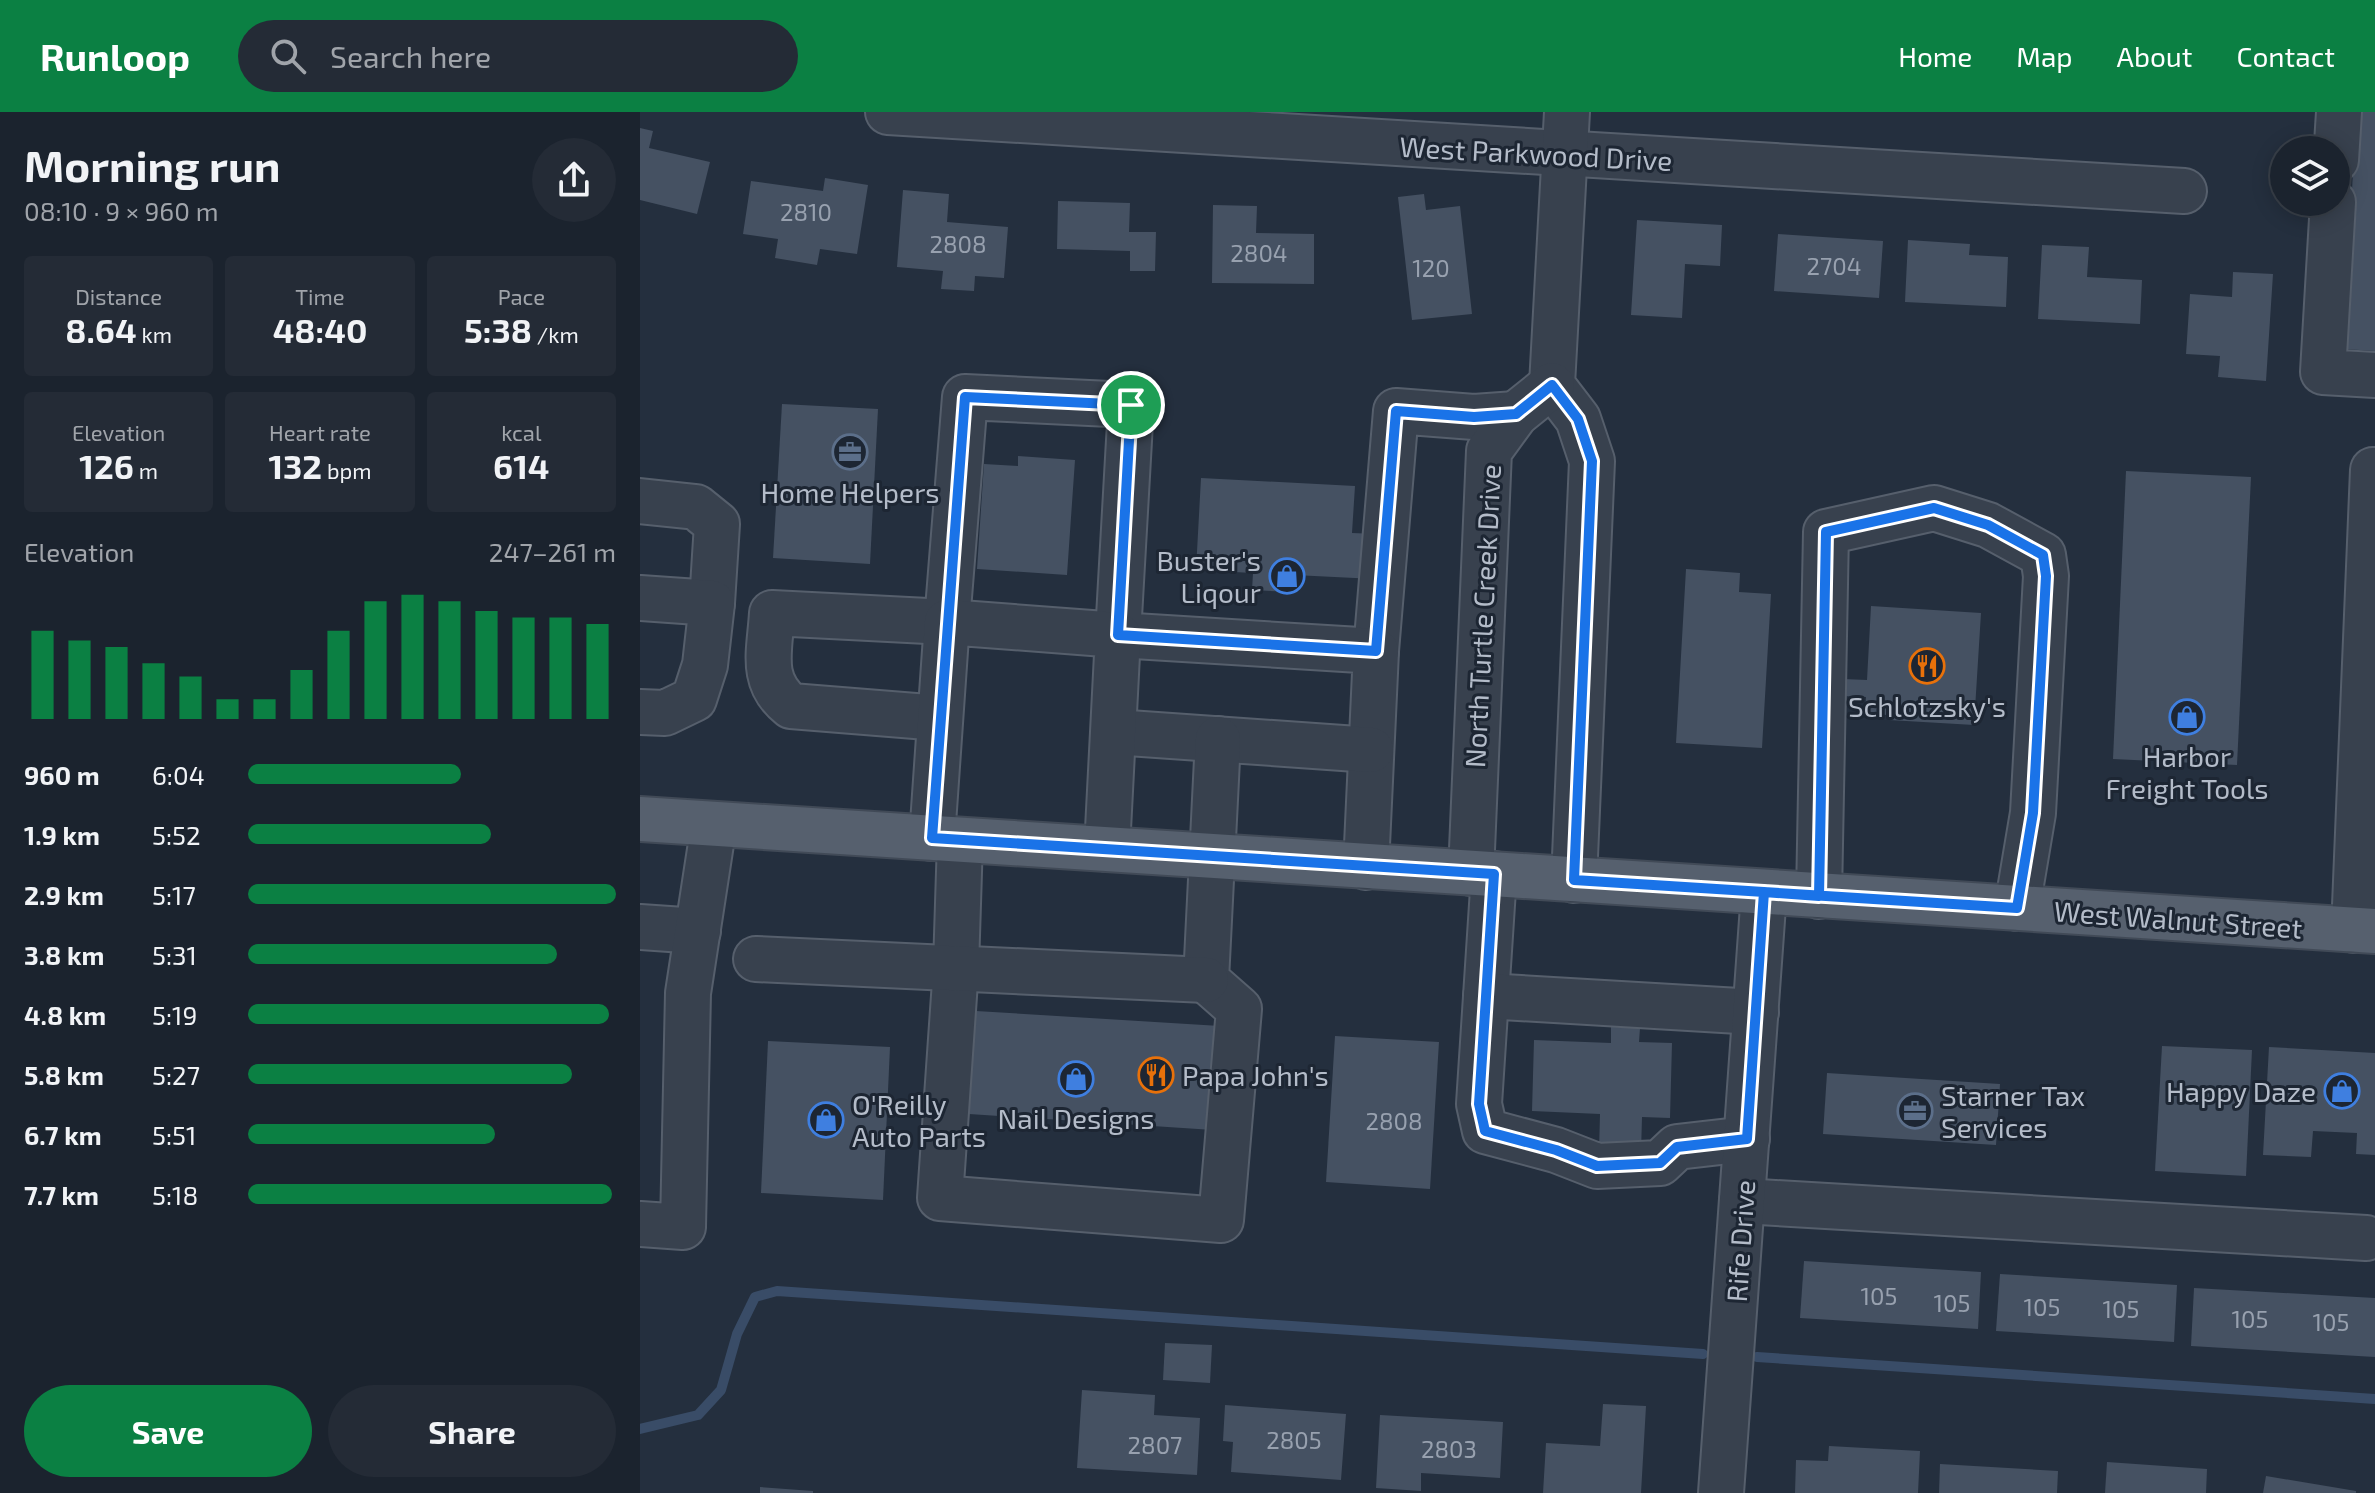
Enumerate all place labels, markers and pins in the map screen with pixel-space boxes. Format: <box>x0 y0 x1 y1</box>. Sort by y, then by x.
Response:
pin <box>1097 371 1165 439</box>
office icon: Home Helpers <box>831 433 869 471</box>
place label: Home Helpers <box>760 475 940 509</box>
place label: Buster's Liqour <box>1156 543 1261 609</box>
shop icon: Buster's Liqour <box>1268 557 1306 595</box>
restaurant icon: Schlotzsky's <box>1908 647 1946 685</box>
place label: Schlotzsky's <box>1848 689 2006 723</box>
shop icon: Harbor Freight Tools <box>2168 698 2206 736</box>
place label: Harbor Freight Tools <box>2105 739 2269 805</box>
restaurant icon: Papa John's <box>1137 1056 1175 1094</box>
place label: Papa John's <box>1182 1058 1329 1092</box>
shop icon: Nail Designs <box>1057 1060 1095 1098</box>
shop icon: Happy Daze <box>2323 1072 2361 1110</box>
place label: Happy Daze <box>2166 1074 2316 1108</box>
place label: Starner Tax Services <box>1941 1078 2085 1144</box>
place label: O'Reilly Auto Parts <box>852 1087 986 1153</box>
office icon: Starner Tax Services <box>1896 1092 1934 1130</box>
shop icon: O'Reilly Auto Parts <box>807 1101 845 1139</box>
place label: Nail Designs <box>998 1101 1154 1135</box>

